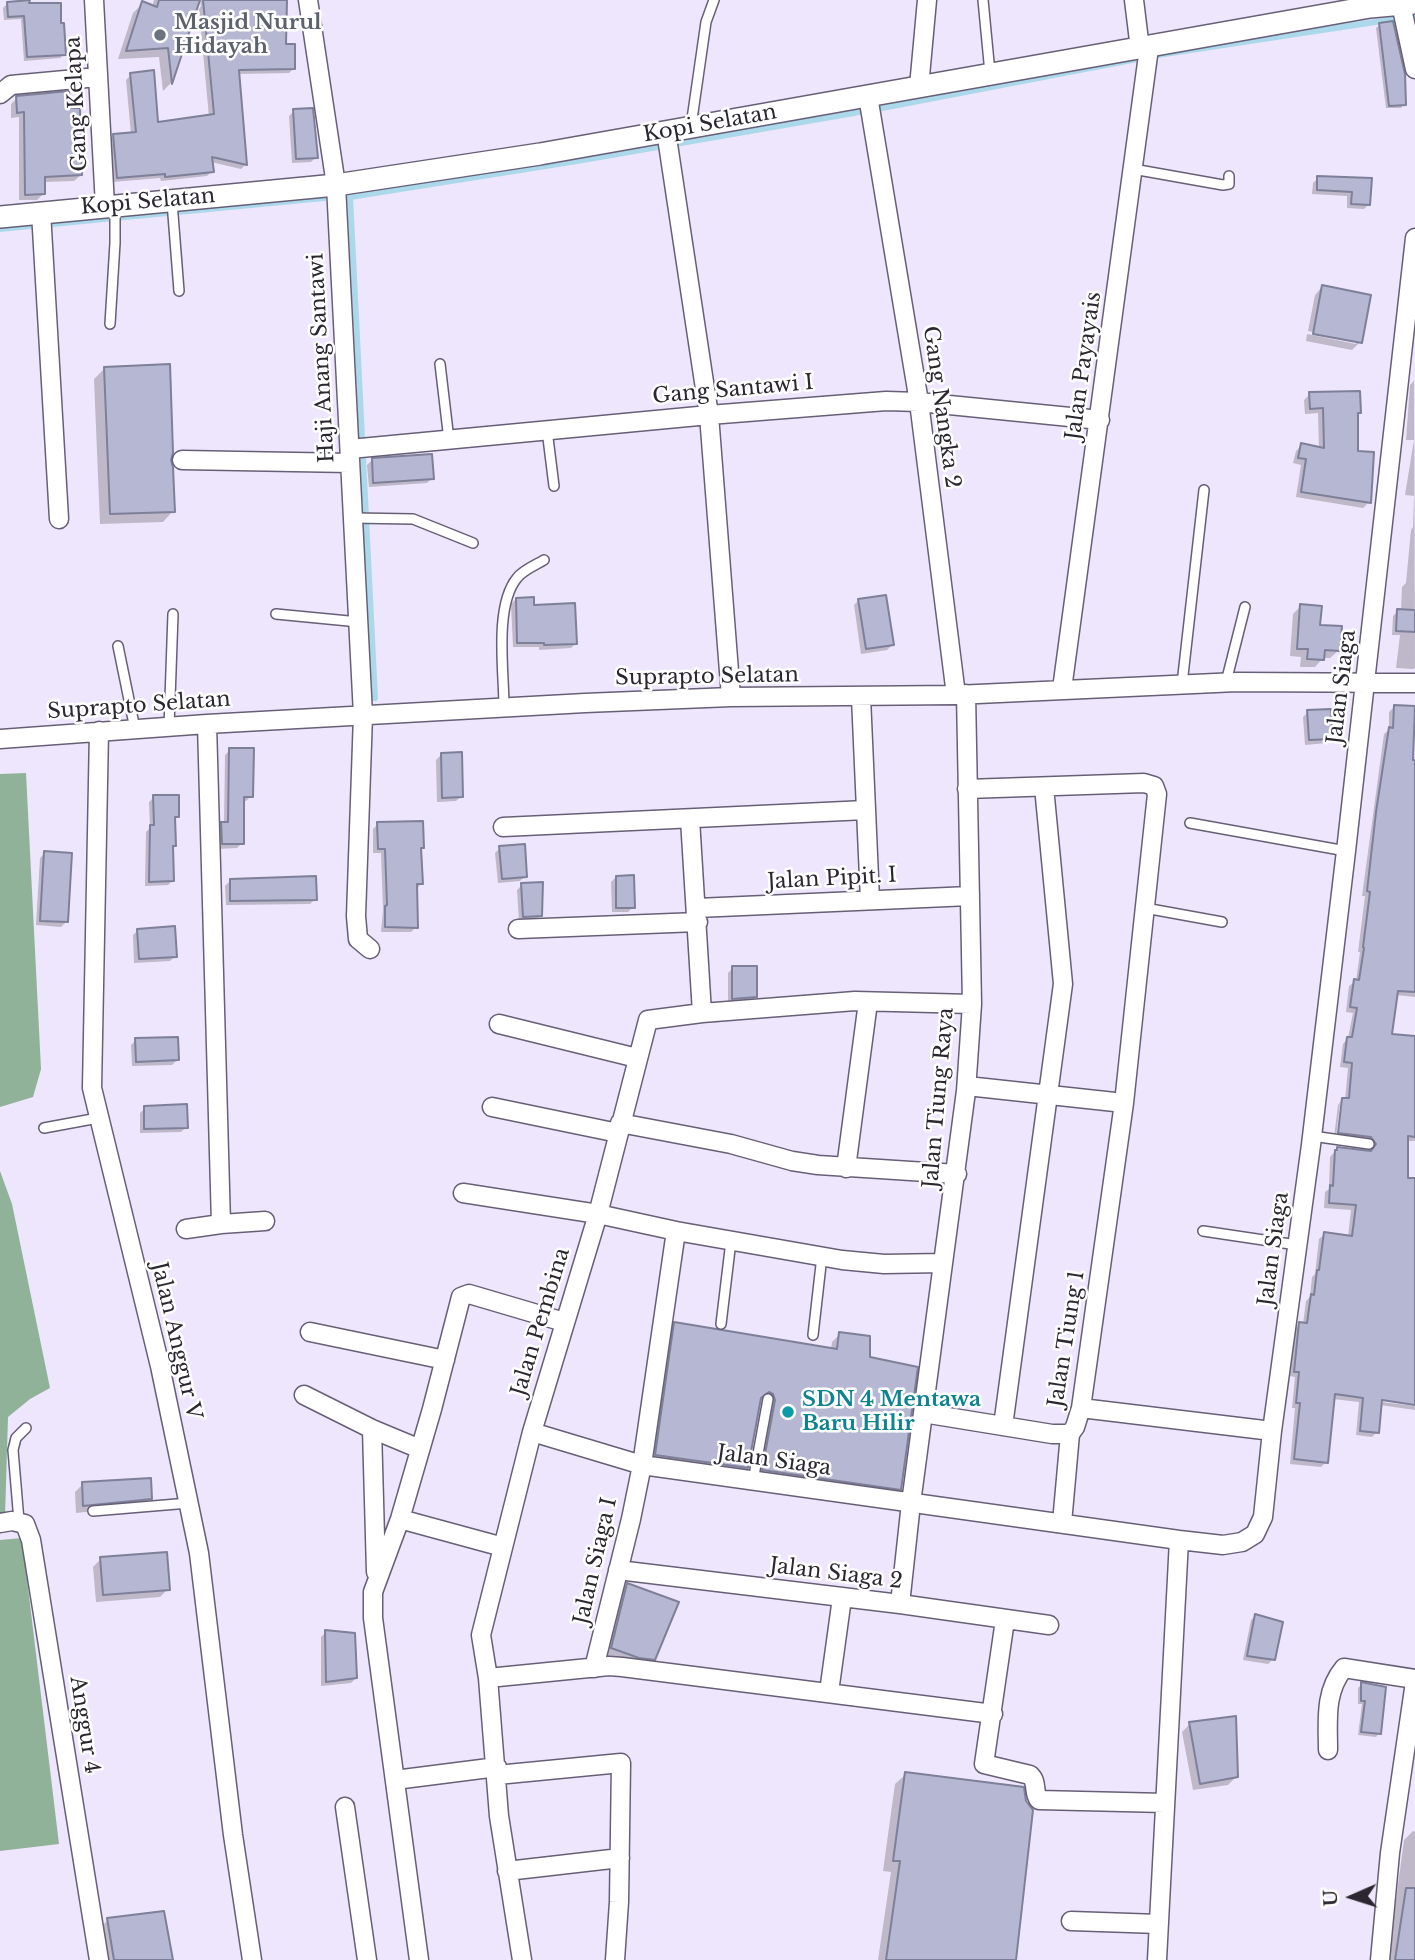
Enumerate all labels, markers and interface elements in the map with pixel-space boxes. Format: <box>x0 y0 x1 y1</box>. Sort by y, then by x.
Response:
place label: Masjid Nurul Hidayah <box>174 10 321 60</box>
marker: Masjid Nurul Hidayah <box>152 27 168 43</box>
street label: Gang Kelapa <box>61 36 93 172</box>
street label: Kopi Selatan <box>641 100 779 148</box>
street label: Kopi Selatan <box>80 184 216 220</box>
street label: Haji Anang Santawi <box>304 253 340 463</box>
street label: Jalan Payayais <box>1061 290 1107 442</box>
street label: Gang Nangka 2 <box>917 324 965 490</box>
street label: Gang Santawi I <box>651 370 815 410</box>
street label: Jalan Siaga <box>1323 629 1361 745</box>
street label: Suprapto Selatan <box>615 663 799 691</box>
street label: Suprapto Selatan <box>47 687 231 725</box>
street label: Jalan Pipit. I <box>767 863 897 895</box>
street label: Jalan Tiung Raya <box>919 1007 959 1189</box>
street label: Jalan Siaga <box>1254 1190 1294 1308</box>
street label: Jalan Pembina <box>507 1245 575 1399</box>
street label: Jalan Anggur V <box>146 1260 206 1422</box>
street label: Jalan Tiung 1 <box>1044 1269 1090 1409</box>
place label: SDN 4 Mentawa Baru Hilir <box>802 1387 981 1437</box>
marker: SDN 4 Mentawa Baru Hilir <box>780 1404 796 1420</box>
street label: Jalan Siaga <box>715 1441 833 1481</box>
street label: Jalan Siaga I <box>569 1495 623 1627</box>
street label: Jalan Siaga 2 <box>768 1553 904 1595</box>
street label: Anggur 4 <box>64 1675 104 1775</box>
north arrow <box>1317 1862 1387 1932</box>
text: U <box>1319 1889 1342 1907</box>

